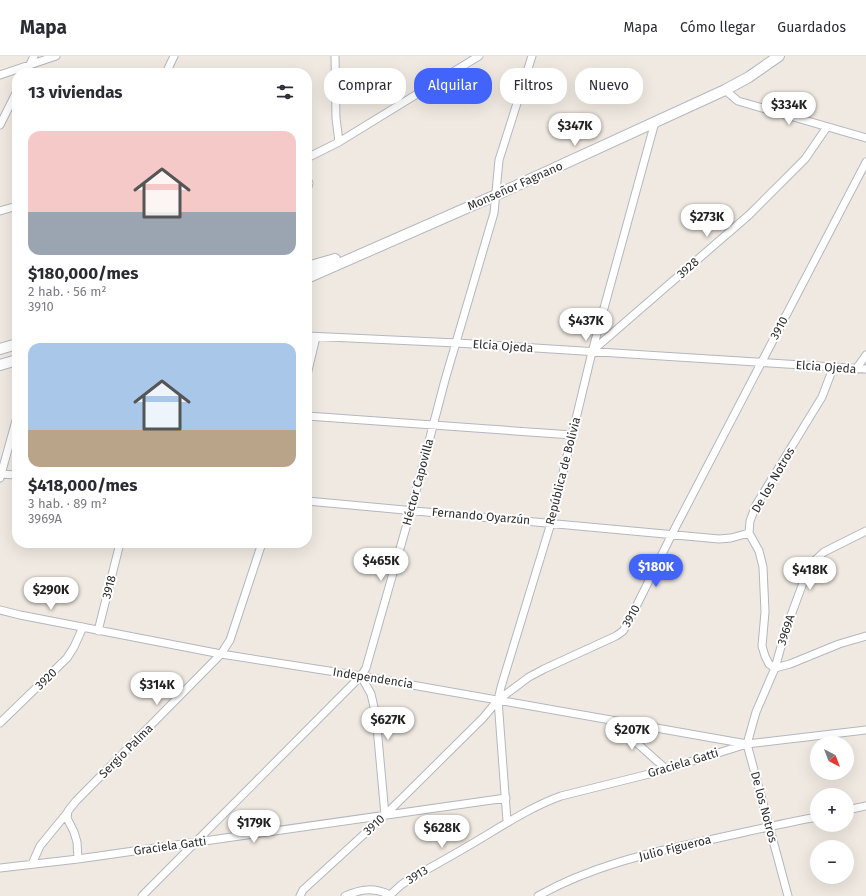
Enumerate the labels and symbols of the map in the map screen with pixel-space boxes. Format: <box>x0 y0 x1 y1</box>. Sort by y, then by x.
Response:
pin: $334K <box>761 92 817 126</box>
pin: $347K <box>547 113 603 147</box>
street label: Monseñor Fagnano <box>465 159 565 213</box>
pin: $273K <box>679 204 735 238</box>
street label: 3928 <box>674 254 702 281</box>
pin: $437K <box>558 308 614 342</box>
street label: 3910 <box>767 314 791 342</box>
street label: Elcia Ojeda <box>472 337 534 355</box>
street label: Elcia Ojeda <box>795 358 857 376</box>
street label: República de Bolivia <box>543 415 583 527</box>
street label: Héctor Capovilla <box>400 437 436 527</box>
street label: De los Notros <box>749 445 798 515</box>
street label: Fernando Oyarzún <box>431 505 531 527</box>
pin: $465K <box>353 548 409 582</box>
pin: $180K <box>628 554 684 588</box>
pin: $418K <box>782 557 838 591</box>
street label: 3918 <box>99 573 119 600</box>
pin: $290K <box>23 577 79 611</box>
street label: 3910 <box>619 602 643 630</box>
street label: 3969A <box>774 613 798 647</box>
street label: 3920 <box>32 665 60 693</box>
street label: Independencia <box>332 665 414 691</box>
pin: $314K <box>129 672 185 706</box>
pin: $627K <box>360 707 416 741</box>
pin: $207K <box>604 717 660 751</box>
street label: Sergio Palma <box>96 721 156 781</box>
north arrow <box>810 736 854 780</box>
street label: Graciela Gatti <box>646 746 720 780</box>
street label: De los Notros <box>748 770 780 845</box>
pin: $179K <box>226 810 282 844</box>
street label: 3910 <box>361 812 388 838</box>
pin: $628K <box>414 815 470 849</box>
street label: Julio Figueroa <box>637 832 713 864</box>
street label: Graciela Gatti <box>133 834 207 858</box>
street label: 3913 <box>403 863 431 887</box>

